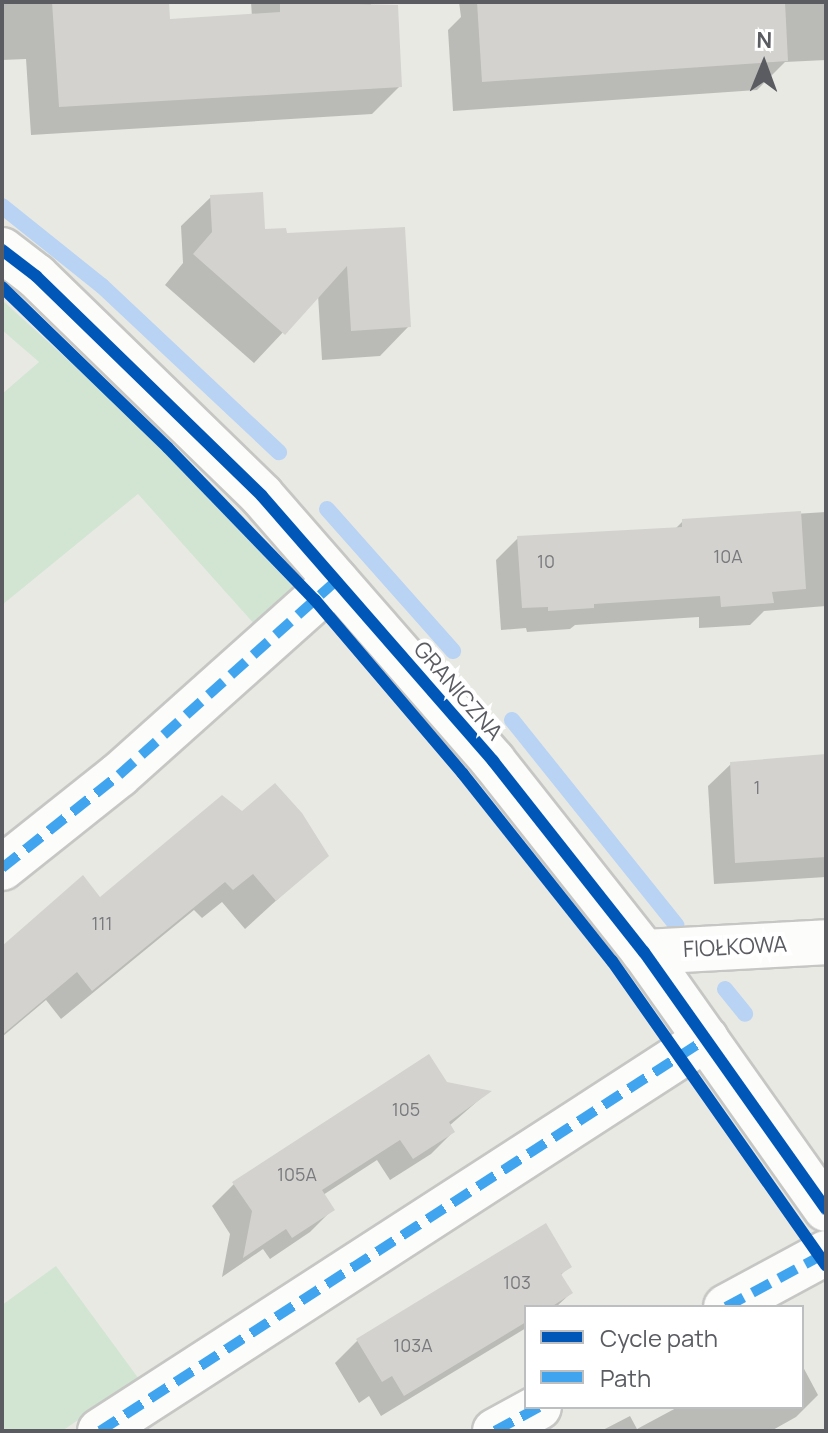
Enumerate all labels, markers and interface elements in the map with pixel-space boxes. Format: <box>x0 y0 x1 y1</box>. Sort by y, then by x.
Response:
north arrow <box>724 24 804 104</box>
text: N <box>756 25 773 55</box>
house number: 10A <box>713 545 743 567</box>
house number: 10 <box>537 550 555 572</box>
street label: GRANICZNA <box>408 636 508 746</box>
house number: 1 <box>753 776 761 798</box>
house number: 111 <box>91 912 113 934</box>
street label: FIOŁKOWA <box>682 931 788 963</box>
house number: 105 <box>392 1098 420 1120</box>
house number: 105A <box>277 1163 317 1185</box>
house number: 103 <box>503 1271 531 1293</box>
legend <box>524 1305 804 1409</box>
text: Cycle path <box>600 1321 718 1354</box>
house number: 103A <box>393 1334 433 1356</box>
text: Path <box>600 1361 651 1394</box>

